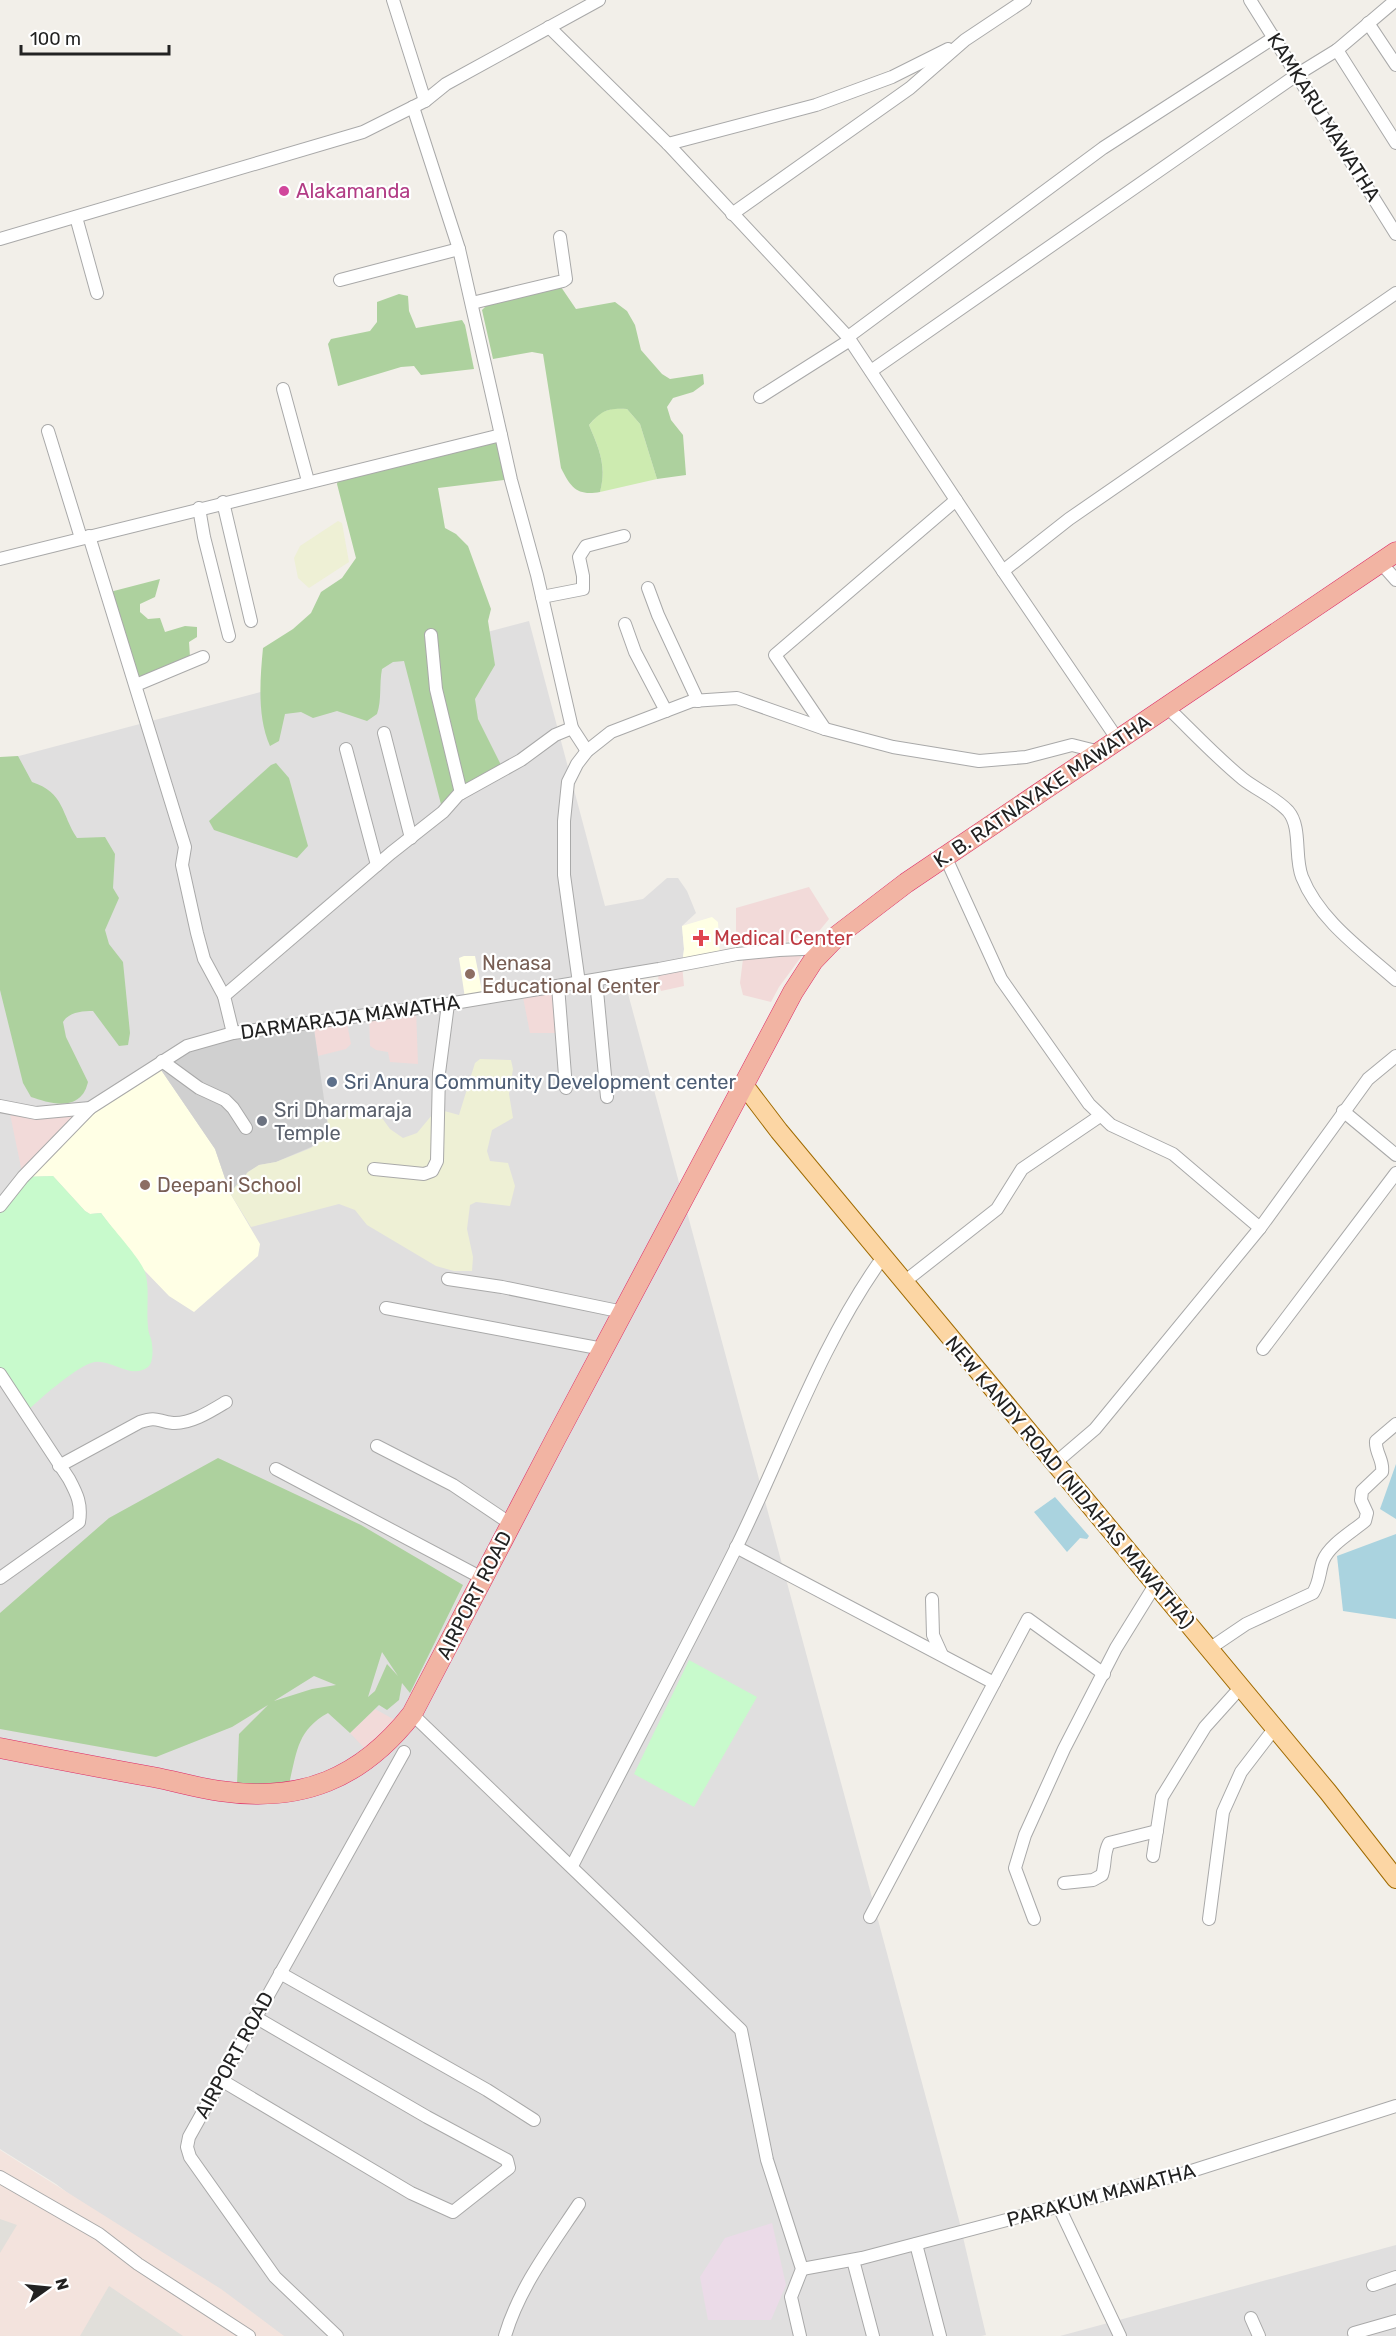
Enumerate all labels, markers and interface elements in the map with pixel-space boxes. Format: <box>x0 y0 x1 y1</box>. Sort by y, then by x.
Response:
scale bar <box>21 18 170 56</box>
text: 100 m <box>30 28 81 50</box>
street label: KAMKARU MAWATHA <box>1262 28 1386 206</box>
place label: Alakamanda <box>296 179 410 203</box>
marker: Alakamanda <box>277 184 291 198</box>
street label: K. B. RATNAYAKE MAWATHA <box>929 709 1155 873</box>
place label: Medical Center <box>714 926 853 950</box>
marker: Medical Center <box>692 929 710 947</box>
place label: Nenasa Educational Center <box>482 951 661 998</box>
marker: Nenasa Educational Center <box>463 967 477 981</box>
street label: DARMARAJA MAWATHA <box>239 990 461 1044</box>
place label: Sri Anura Community Development center <box>344 1070 736 1094</box>
marker: Sri Anura Community Development center <box>325 1075 339 1089</box>
place label: Sri Dharmaraja Temple <box>274 1098 412 1145</box>
marker: Sri Dharmaraja Temple <box>255 1114 269 1128</box>
place label: Deepani School <box>157 1173 301 1197</box>
marker: Deepani School <box>138 1178 152 1192</box>
street label: NEW KANDY ROAD (NIDAHAS MAWATHA) <box>940 1331 1200 1633</box>
street label: AIRPORT ROAD <box>431 1527 517 1663</box>
street label: AIRPORT ROAD <box>189 1988 279 2122</box>
street label: PARAKUM MAWATHA <box>1004 2158 1198 2232</box>
north arrow <box>18 2258 78 2318</box>
text: N <box>51 2276 73 2292</box>

